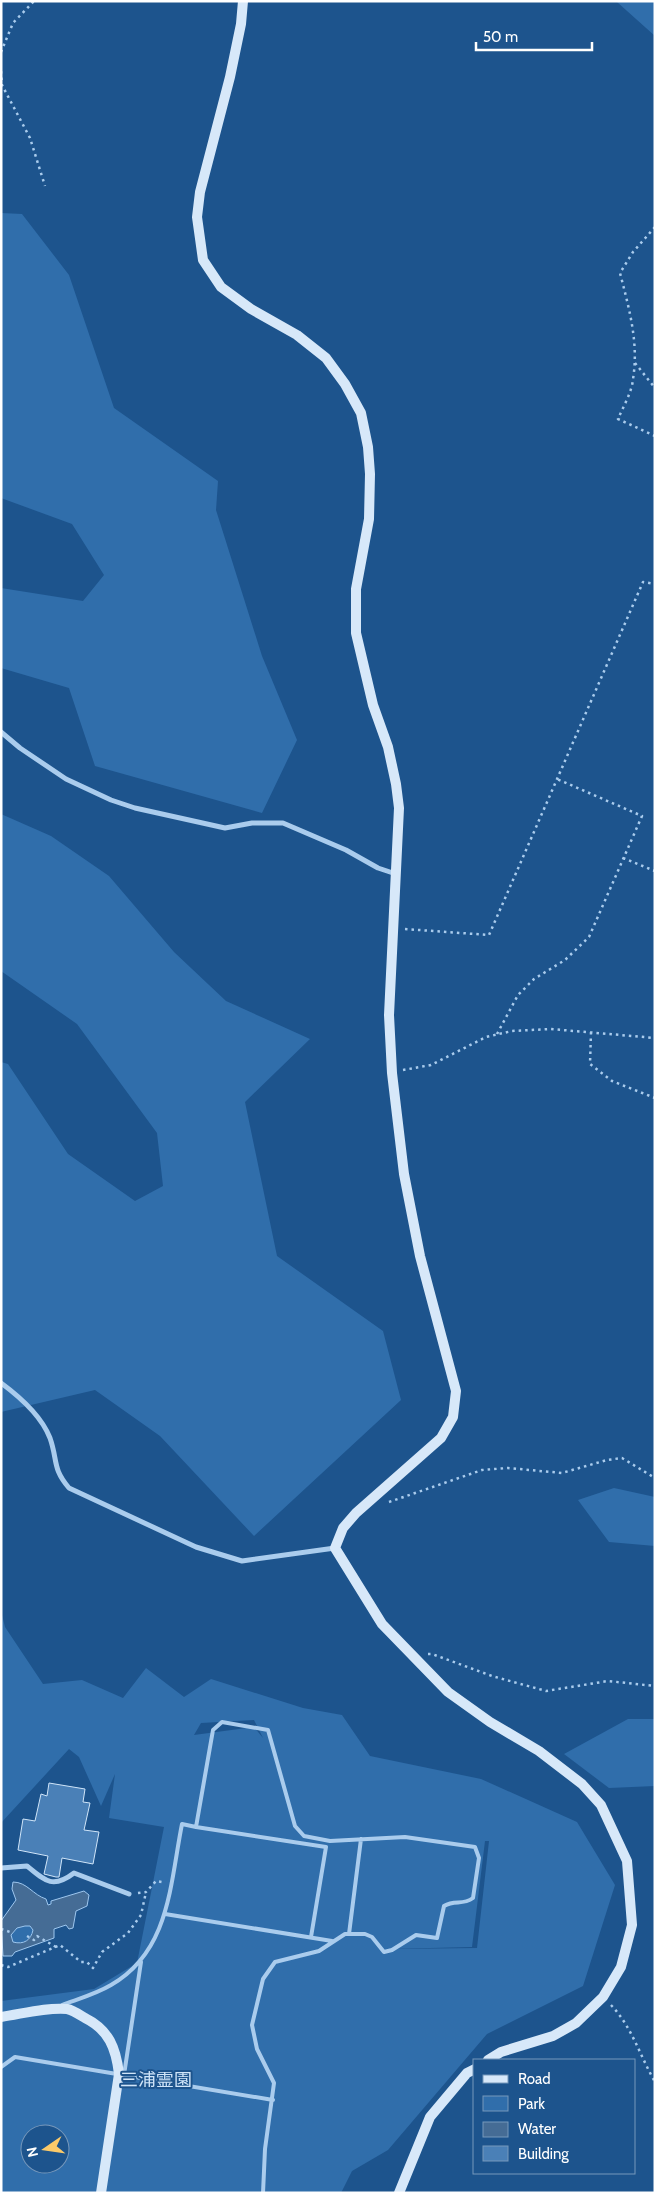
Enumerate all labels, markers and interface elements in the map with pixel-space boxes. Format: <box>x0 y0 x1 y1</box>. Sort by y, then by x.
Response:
scale bar <box>476 20 592 52</box>
text: 50 m <box>483 28 518 46</box>
legend <box>473 2059 636 2174</box>
park label: 三浦霊園 <box>120 2069 192 2091</box>
text: Road <box>518 2070 551 2088</box>
text: Park <box>518 2095 545 2113</box>
text: Water <box>518 2120 556 2138</box>
north arrow <box>20 2124 70 2174</box>
text: N <box>22 2145 42 2159</box>
text: Building <box>518 2145 569 2163</box>

